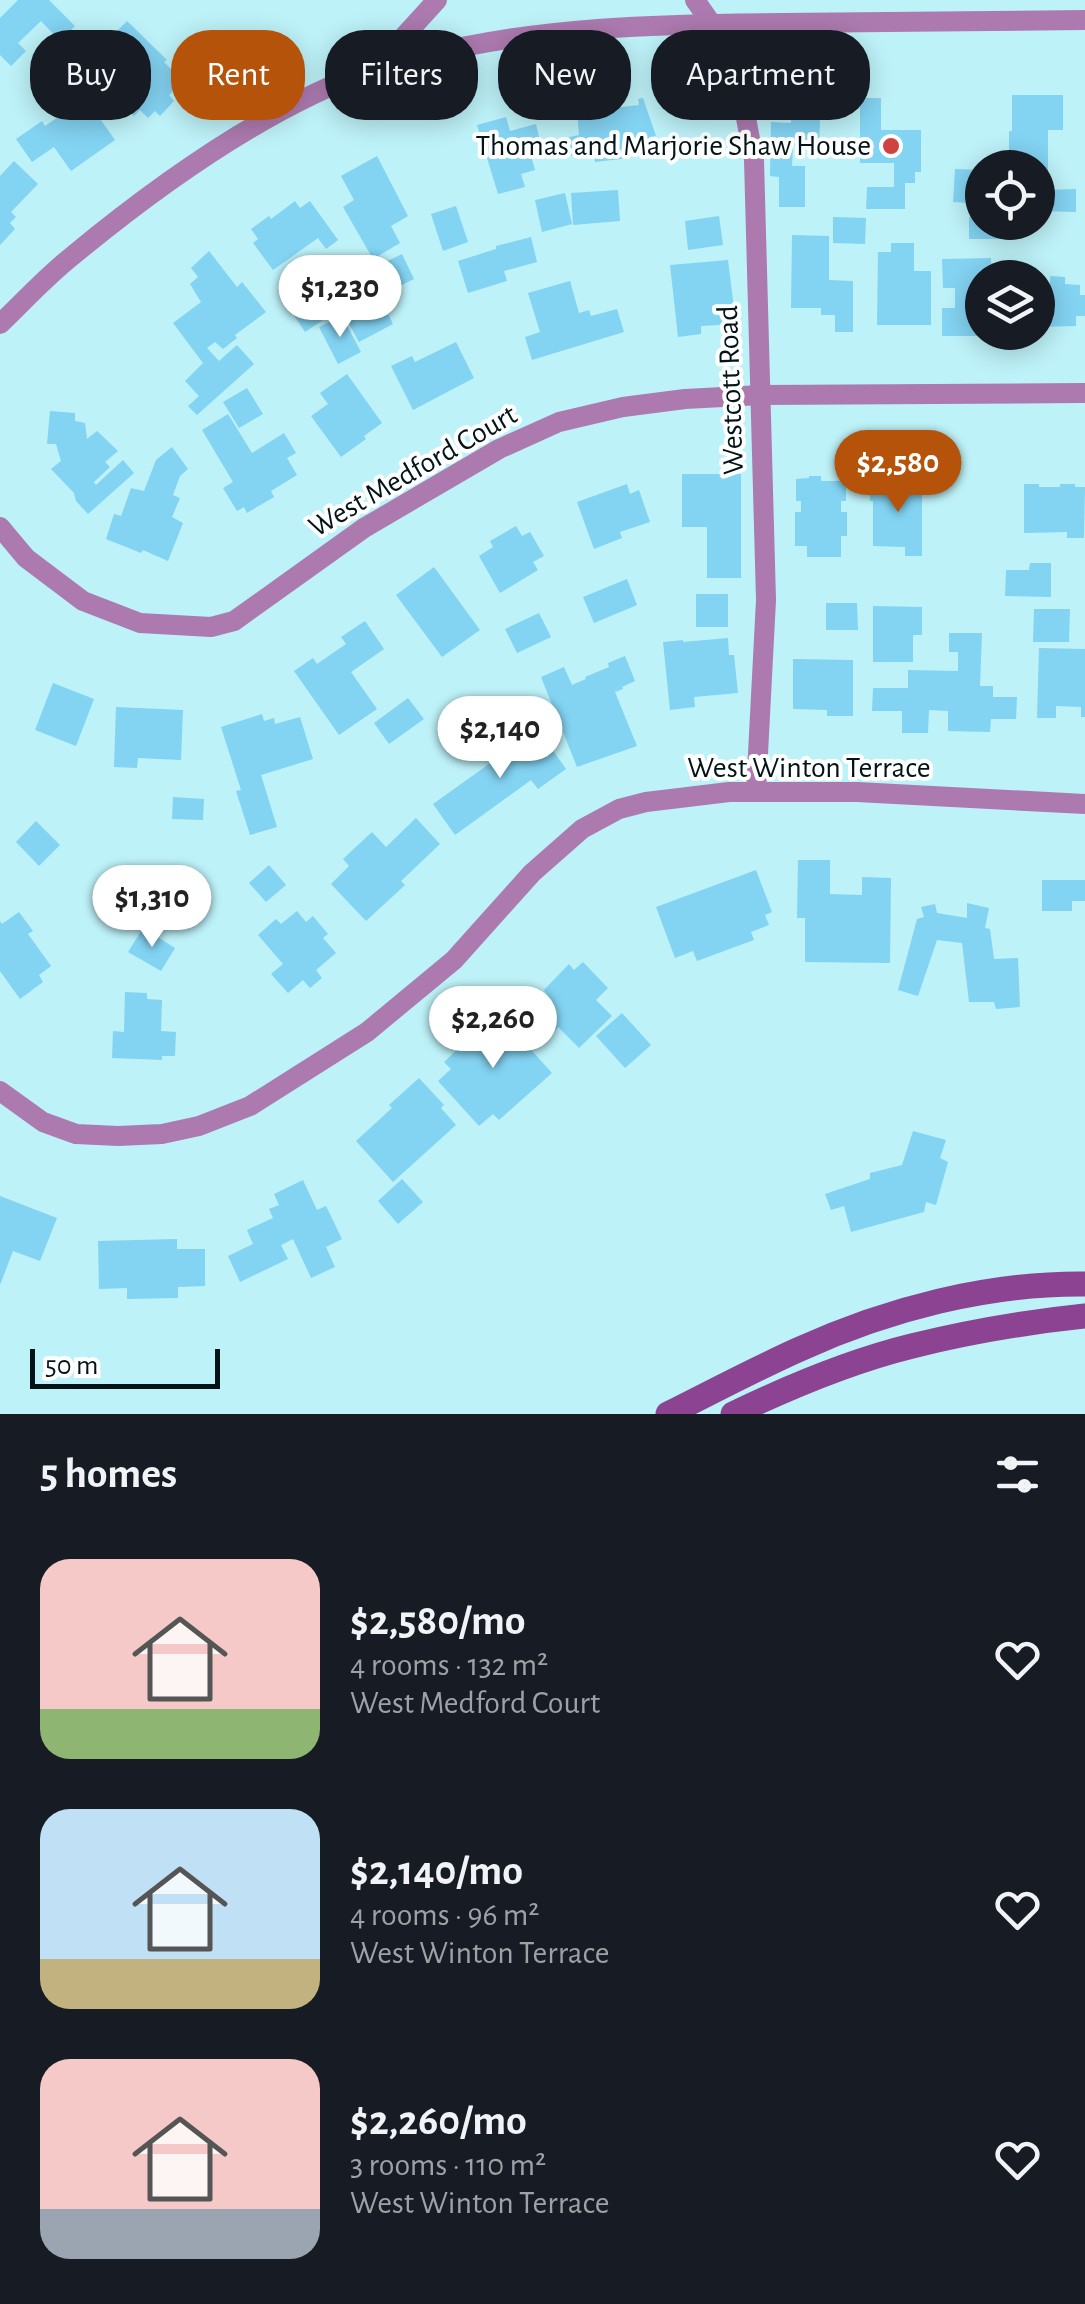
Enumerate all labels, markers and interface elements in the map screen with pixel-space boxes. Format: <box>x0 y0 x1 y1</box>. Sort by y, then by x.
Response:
chip: Buy <box>30 30 151 120</box>
chip: Rent <box>171 30 305 120</box>
chip: Filters <box>325 30 478 120</box>
chip: New <box>498 30 631 120</box>
chip: Apartment <box>651 30 870 120</box>
place label: Thomas and Marjorie Shaw House <box>475 131 871 161</box>
marker: Thomas and Marjorie Shaw House <box>880 135 902 157</box>
map controls <box>965 150 1055 350</box>
button: locate <box>965 150 1055 240</box>
pin: $1,230 <box>259 255 421 340</box>
button: layers <box>965 260 1055 350</box>
text: $1,230 <box>301 271 379 303</box>
street label: Westcott Road <box>713 305 749 475</box>
street label: West Medford Court <box>304 399 522 543</box>
pin: $2,580 <box>817 430 979 515</box>
text: $2,580 <box>856 446 940 478</box>
pin: $2,140 <box>419 696 581 781</box>
text: $2,140 <box>459 712 541 744</box>
street label: West Winton Terrace <box>687 753 931 783</box>
pin: $1,310 <box>71 865 233 950</box>
text: $1,310 <box>114 881 190 913</box>
pin: $2,260 <box>412 986 574 1071</box>
text: $2,260 <box>451 1002 535 1034</box>
scale bar <box>30 1344 220 1388</box>
text: 50 m <box>45 1352 99 1380</box>
icon: filters <box>990 1447 1045 1502</box>
text: 5 homes <box>40 1453 177 1495</box>
icon: home <box>120 1599 240 1719</box>
text: $2,580/mo <box>350 1600 526 1642</box>
icon: heart <box>990 1632 1045 1687</box>
text: 4 rooms · 132 m² <box>350 1649 548 1681</box>
text: West Medford Court <box>350 1687 600 1719</box>
icon: home <box>120 1849 240 1969</box>
text: $2,140/mo <box>350 1850 523 1892</box>
icon: heart <box>990 1882 1045 1937</box>
text: 4 rooms · 96 m² <box>350 1899 540 1931</box>
text: West Winton Terrace <box>350 1937 610 1969</box>
icon: home <box>120 2099 240 2219</box>
text: $2,260/mo <box>350 2100 527 2142</box>
icon: heart <box>990 2132 1045 2187</box>
text: 3 rooms · 110 m² <box>350 2149 546 2181</box>
text: West Winton Terrace <box>350 2187 610 2219</box>

